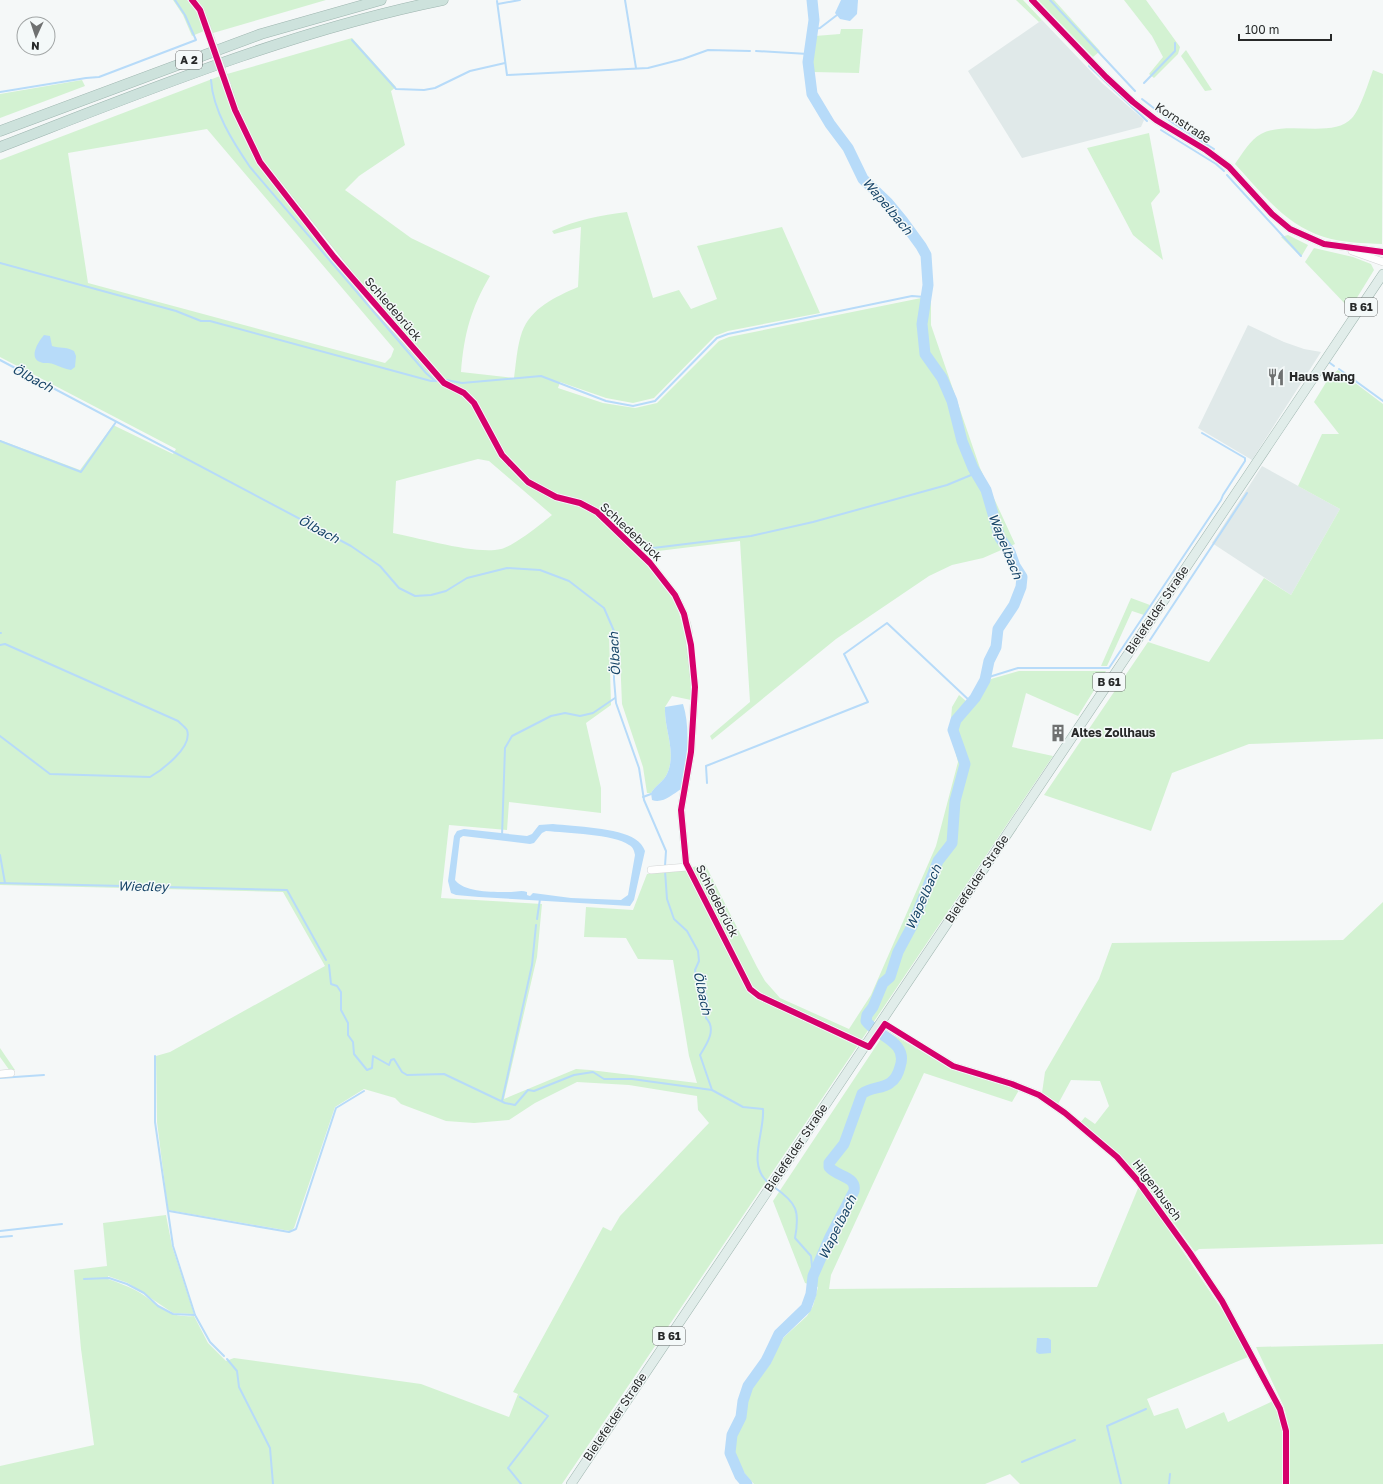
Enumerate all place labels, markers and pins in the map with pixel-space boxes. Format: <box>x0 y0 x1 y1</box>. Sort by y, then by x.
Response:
restaurant icon: Haus Wang <box>1266 367 1286 387</box>
place label: Haus Wang <box>1289 369 1355 384</box>
building icon: Altes Zollhaus <box>1048 723 1068 743</box>
place label: Altes Zollhaus <box>1071 725 1156 740</box>

